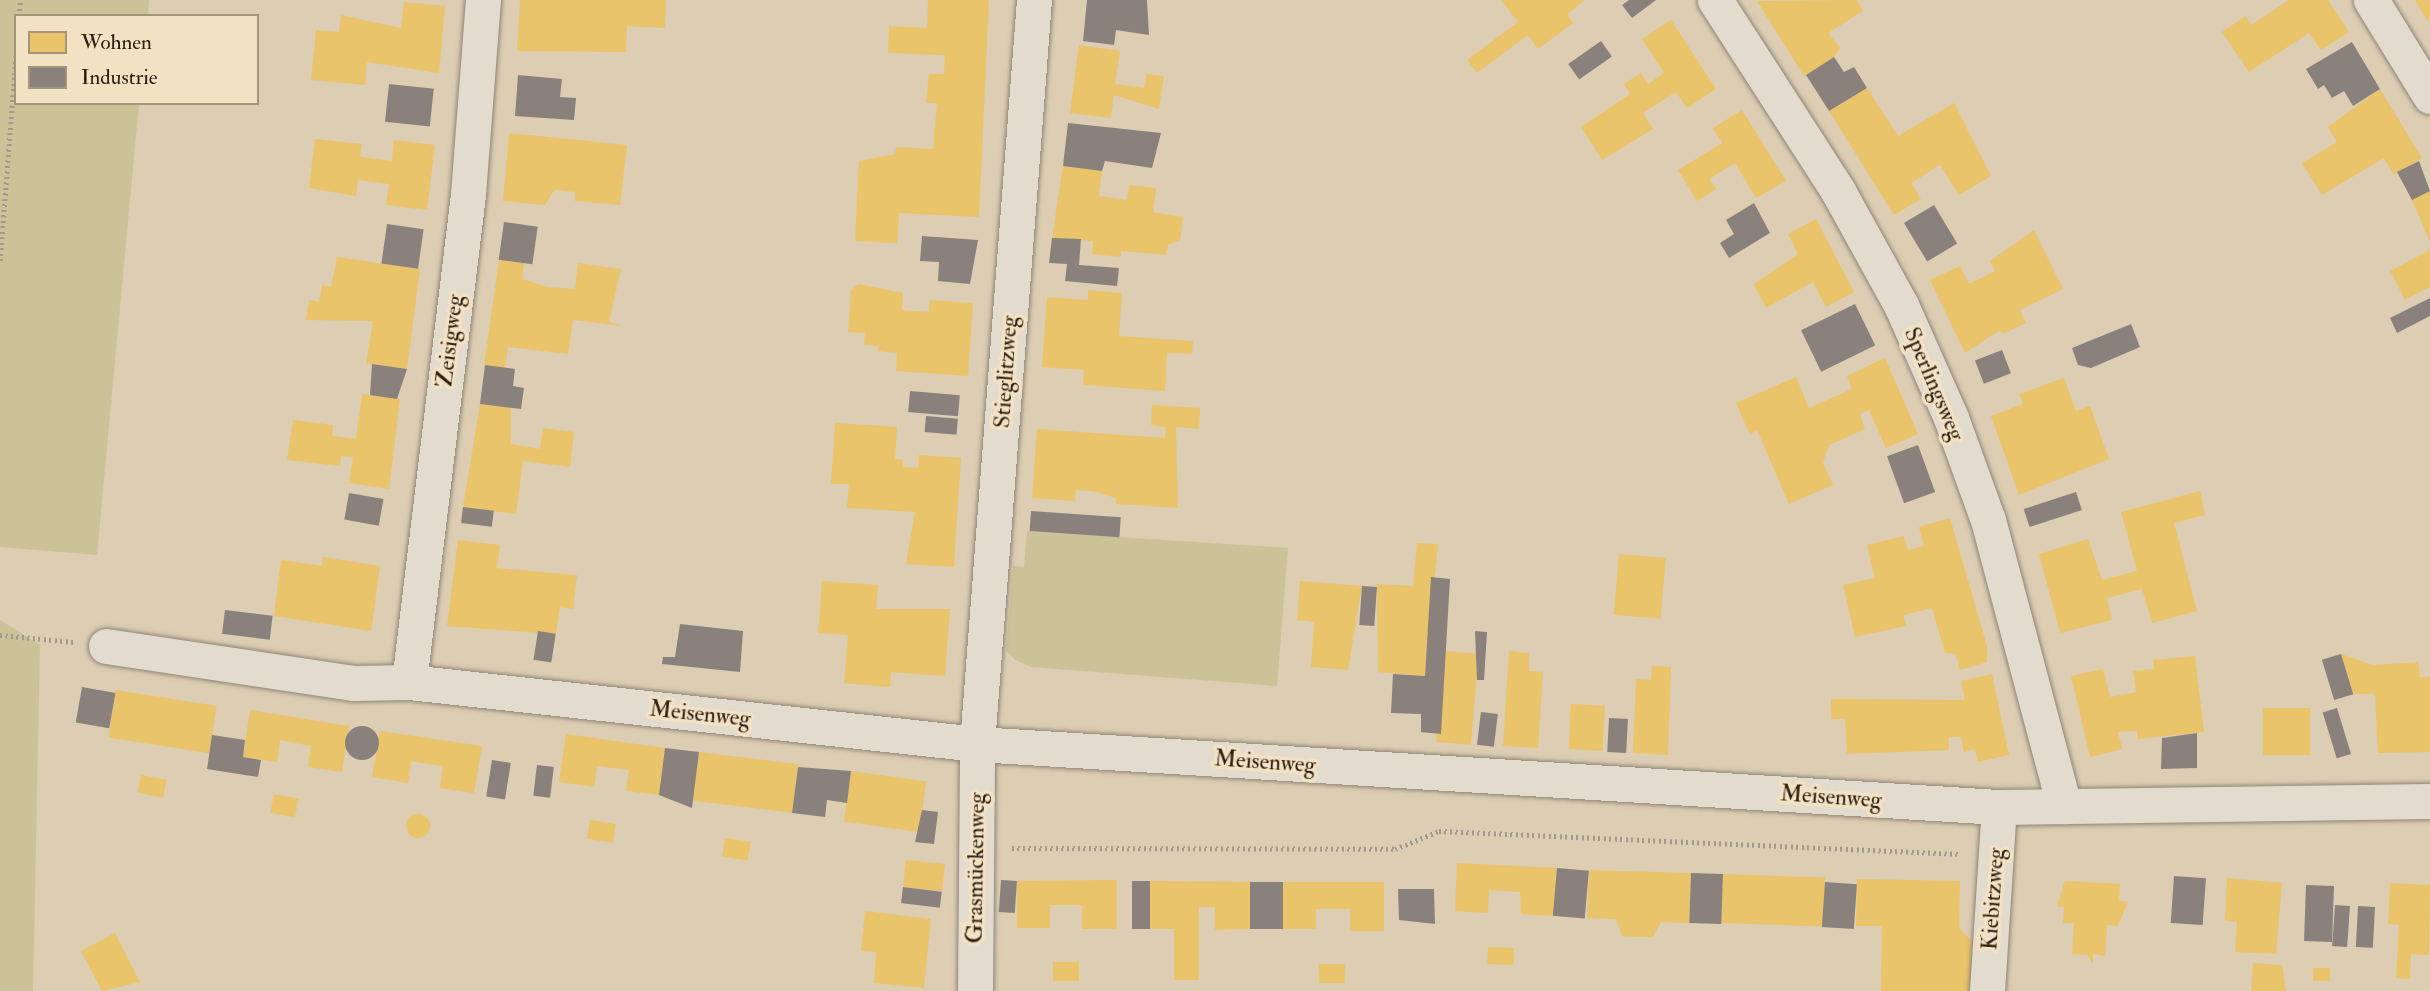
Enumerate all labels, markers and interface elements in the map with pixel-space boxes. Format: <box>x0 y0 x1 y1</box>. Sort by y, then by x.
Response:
legend <box>14 14 259 105</box>
text: Wohnen <box>81 29 152 56</box>
text: Industrie <box>81 64 158 91</box>
street label: Zeisigweg <box>431 293 469 389</box>
street label: Stieglitzweg <box>988 315 1024 429</box>
street label: Sperlingsweg <box>1898 323 1970 445</box>
street label: Meisenweg <box>648 695 752 733</box>
street label: Meisenweg <box>1213 745 1317 779</box>
street label: Meisenweg <box>1779 780 1883 814</box>
street label: Grasmückenweg <box>961 792 991 944</box>
street label: Kiebitzweg <box>1976 847 2010 951</box>

